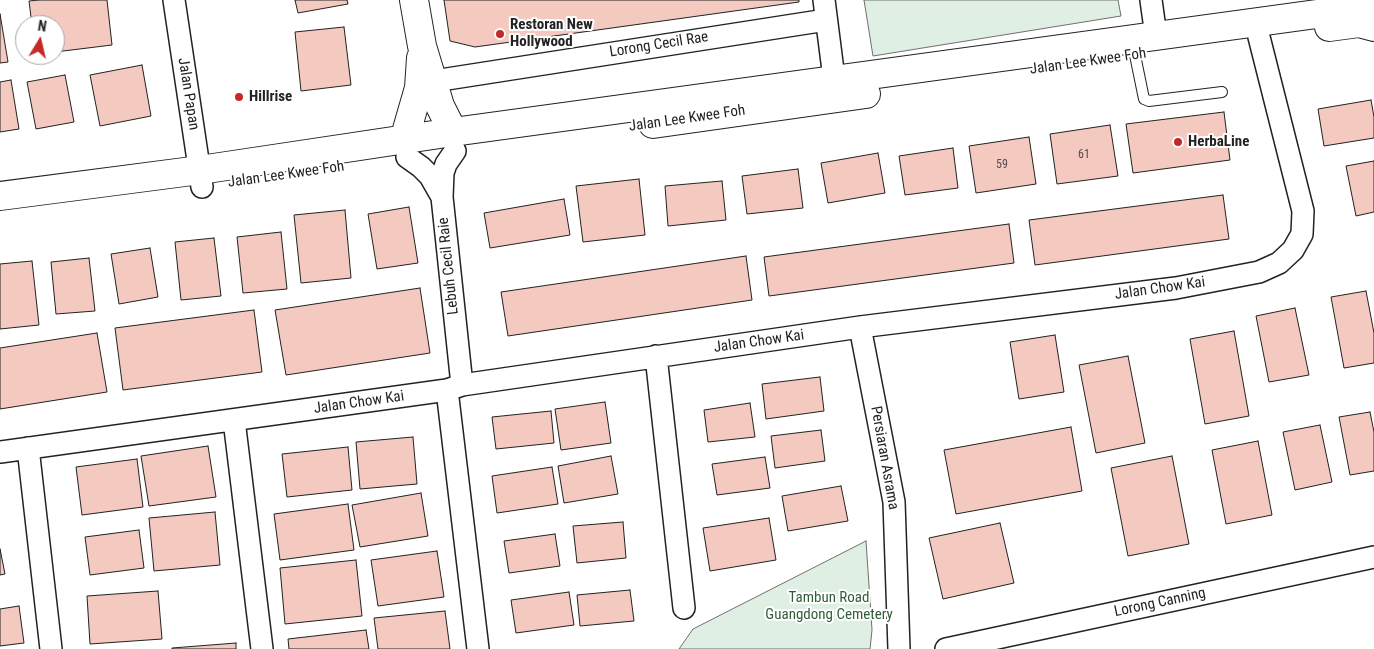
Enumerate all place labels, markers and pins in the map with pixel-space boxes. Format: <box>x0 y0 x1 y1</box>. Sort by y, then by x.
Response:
place label: Restoran New Hollywood <box>510 16 593 51</box>
marker: Restoran New Hollywood <box>494 28 506 40</box>
place label: Hillrise <box>249 88 292 106</box>
marker: Hillrise <box>233 91 245 103</box>
place label: HerbaLine <box>1188 133 1249 151</box>
marker: HerbaLine <box>1172 136 1184 148</box>

